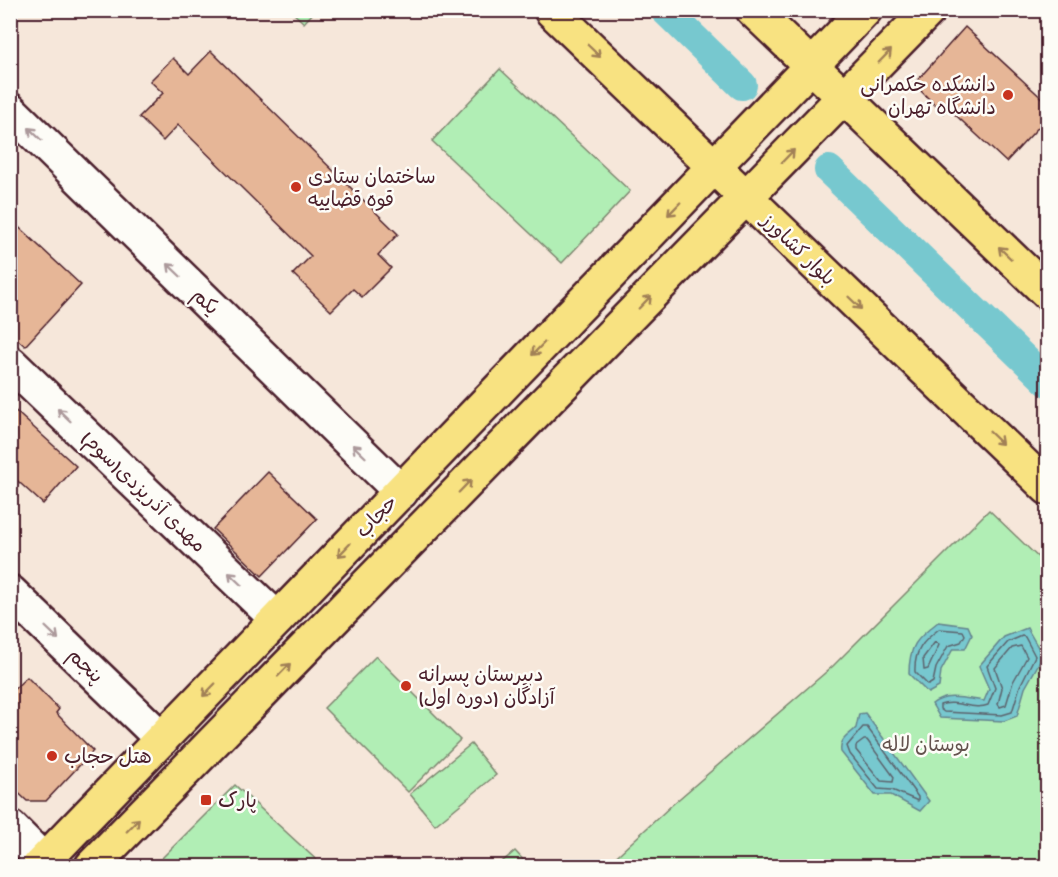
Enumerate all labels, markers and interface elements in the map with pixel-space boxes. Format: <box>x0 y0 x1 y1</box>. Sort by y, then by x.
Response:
one-way arrow <box>586 44 601 58</box>
one-way arrow <box>878 49 892 64</box>
place label: دانشکده حکمرانی دانشگاه تهران <box>860 75 996 122</box>
marker: دانشکده حکمرانی دانشگاه تهران <box>1001 88 1015 102</box>
one-way arrow <box>28 126 43 141</box>
one-way arrow <box>780 149 795 164</box>
place label: ساختمان ستادی قوه قضاییه <box>308 167 436 214</box>
marker: ساختمان ستادی قوه قضاییه <box>289 180 303 194</box>
one-way arrow <box>666 201 681 216</box>
street label: بلوار کشاورز <box>754 209 839 292</box>
one-way arrow <box>998 245 1013 260</box>
one-way arrow <box>167 263 182 277</box>
street label: یکم <box>185 285 222 322</box>
one-way arrow <box>638 294 653 309</box>
one-way arrow <box>848 296 863 310</box>
one-way arrow <box>531 341 545 356</box>
one-way arrow <box>57 408 72 422</box>
street label: مهدی آذریزدی(سوم) <box>74 426 211 560</box>
one-way arrow <box>988 431 1003 445</box>
one-way arrow <box>351 443 366 458</box>
one-way arrow <box>457 478 472 493</box>
street label: حجاب <box>352 492 404 544</box>
one-way arrow <box>337 542 352 557</box>
one-way arrow <box>228 572 243 586</box>
one-way arrow <box>45 625 60 640</box>
street label: پنجم <box>61 645 106 690</box>
one-way arrow <box>277 663 292 678</box>
place label: دبيرستان پسرانه آزادگان (دوره اول) <box>418 665 556 712</box>
marker: دبيرستان پسرانه آزادگان (دوره اول) <box>399 679 413 693</box>
one-way arrow <box>202 682 216 697</box>
park label: بوستان لاله <box>882 735 970 759</box>
place label: هتل حجاب <box>64 747 152 771</box>
marker: هتل حجاب <box>45 749 59 763</box>
place label: پارک <box>218 791 257 815</box>
marker: پارک <box>199 793 213 807</box>
one-way arrow <box>126 817 141 832</box>

